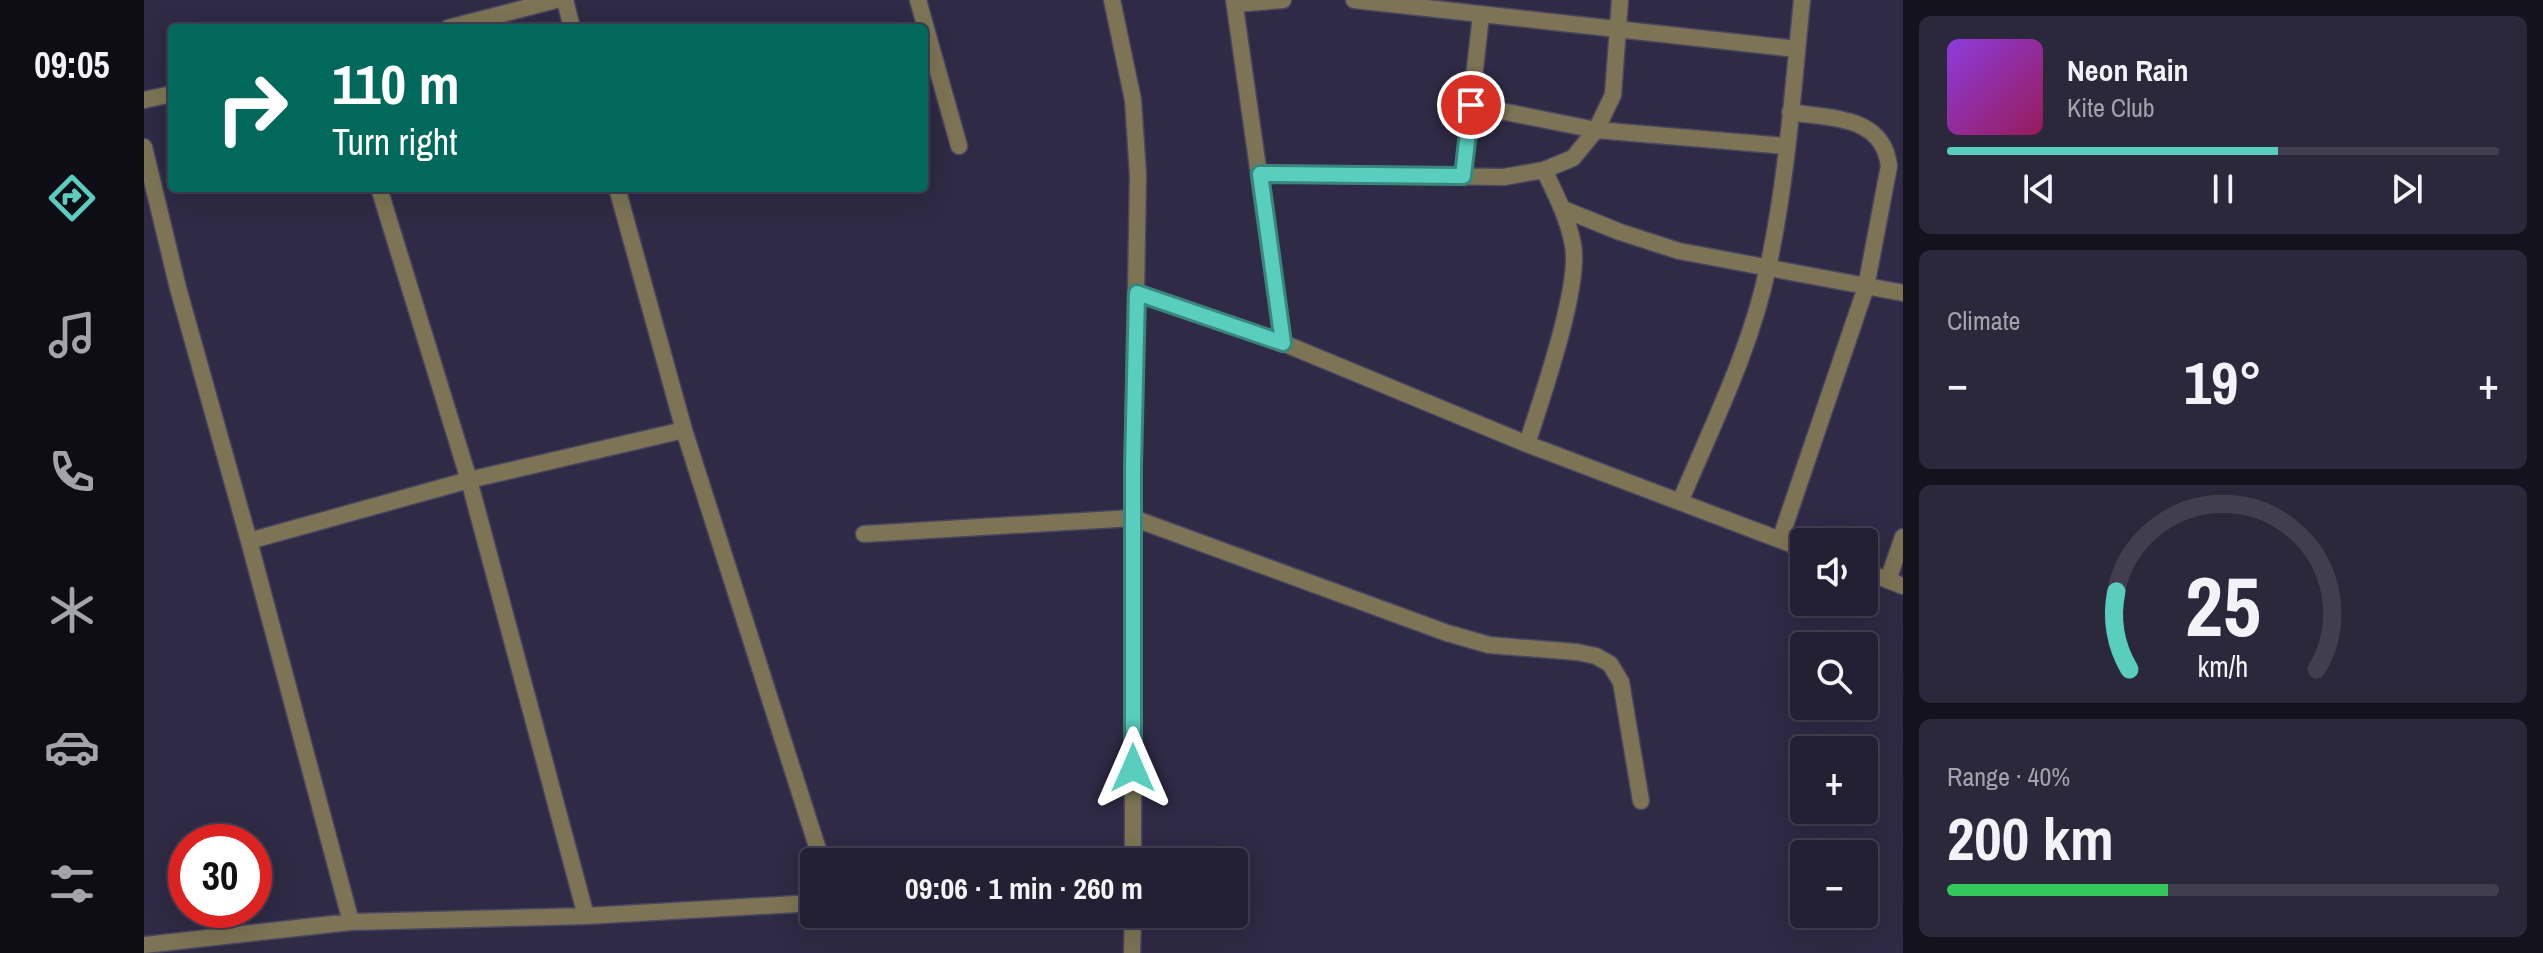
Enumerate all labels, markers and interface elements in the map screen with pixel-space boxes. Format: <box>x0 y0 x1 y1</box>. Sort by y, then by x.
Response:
text: 09:05 <box>34 41 110 89</box>
text: 110 m <box>332 46 460 121</box>
text: Neon Rain <box>2067 50 2189 90</box>
icon: right <box>200 56 304 160</box>
pin <box>1437 71 1505 139</box>
icon: arrive <box>1449 83 1493 127</box>
text: Kite Club <box>2067 90 2155 125</box>
text: Turn right <box>332 118 457 166</box>
icon: previous <box>2017 167 2061 211</box>
icon: pause <box>2201 167 2245 211</box>
icon: next <box>2385 167 2429 211</box>
icon: directions <box>44 170 100 226</box>
text: Climate <box>1947 303 2020 338</box>
icon: music <box>44 307 100 363</box>
text: 19° <box>2184 342 2262 423</box>
text: − <box>1947 353 1968 413</box>
text: + <box>2478 353 2499 413</box>
icon: phone <box>44 444 100 500</box>
map controls <box>1790 528 1878 928</box>
button: sound <box>1790 528 1878 616</box>
text: 25 <box>2185 549 2261 661</box>
icon: climate <box>44 582 100 638</box>
button: search <box>1790 632 1878 720</box>
text: km/h <box>2198 647 2248 686</box>
icon: car <box>44 719 100 775</box>
position arrow <box>1091 726 1175 810</box>
button: + <box>1790 736 1878 824</box>
text: Range · 40% <box>1947 759 2070 794</box>
text: 200 km <box>1947 798 2114 879</box>
speed limit sign: 30 <box>168 824 272 928</box>
button: − <box>1790 840 1878 928</box>
icon: filters <box>44 856 100 912</box>
text: 09:06 · 1 min · 260 m <box>905 868 1143 908</box>

